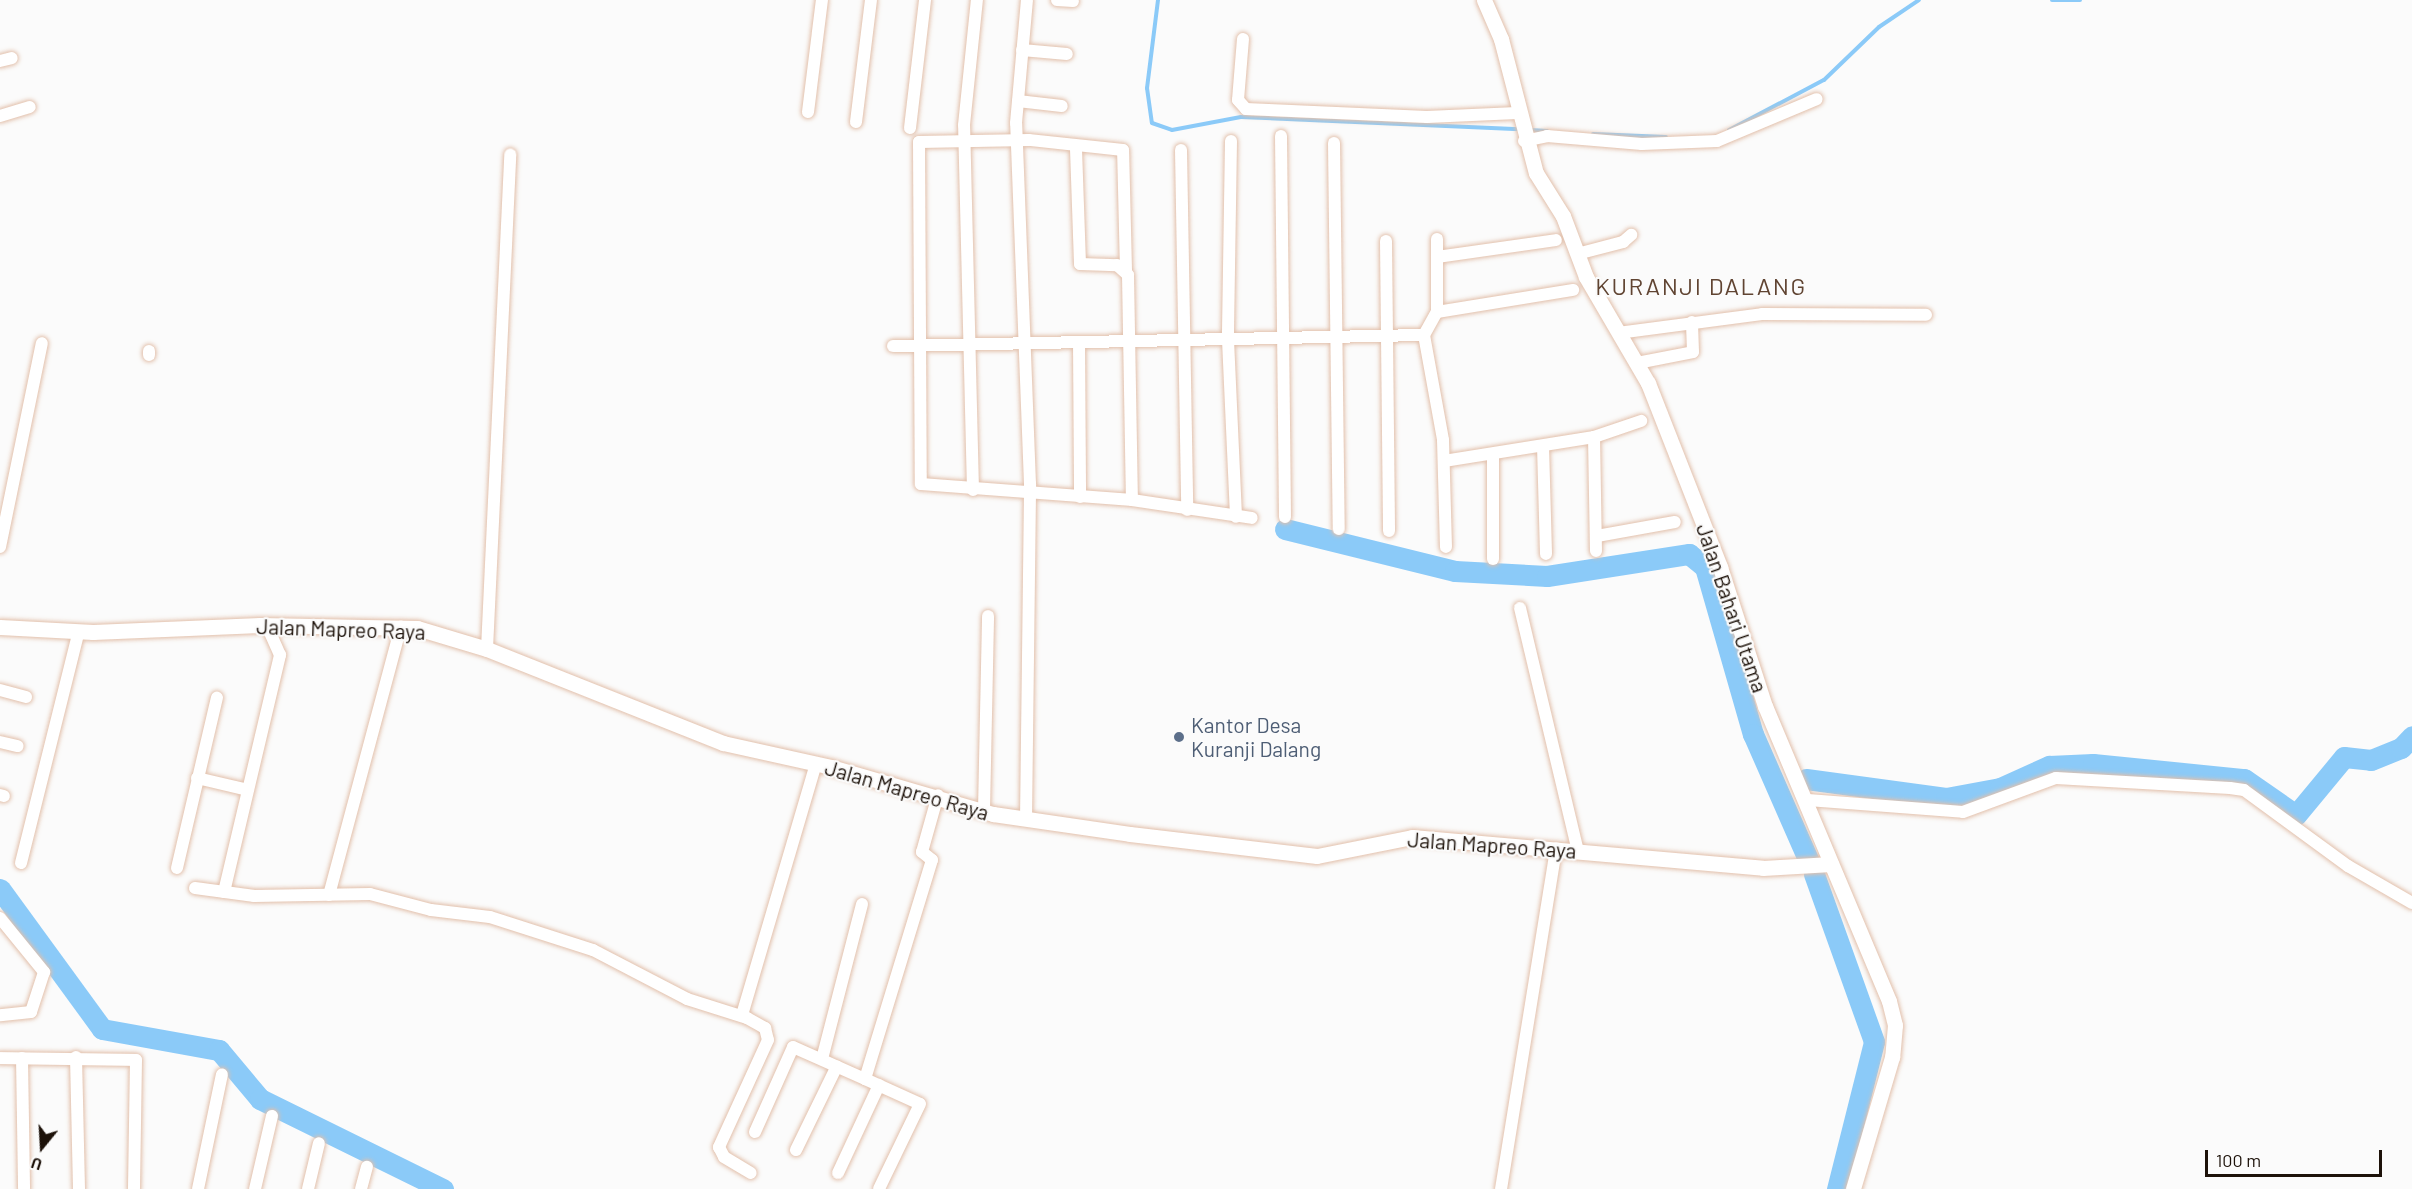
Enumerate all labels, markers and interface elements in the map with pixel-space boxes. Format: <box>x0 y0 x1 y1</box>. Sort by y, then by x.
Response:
district label: KURANJI DALANG <box>1595 272 1807 300</box>
street label: Jalan Bahari Utama <box>1691 520 1773 696</box>
street label: Jalan Mapreo Raya <box>256 613 426 645</box>
place label: Kantor Desa Kuranji Dalang <box>1191 712 1321 762</box>
marker: Kantor Desa Kuranji Dalang <box>1172 730 1186 744</box>
street label: Jalan Mapreo Raya <box>822 755 992 825</box>
street label: Jalan Mapreo Raya <box>1407 827 1577 863</box>
north arrow <box>12 1117 72 1177</box>
scale bar <box>2208 1138 2385 1176</box>
text: 100 m <box>2216 1149 2261 1171</box>
text: U <box>29 1154 44 1175</box>

